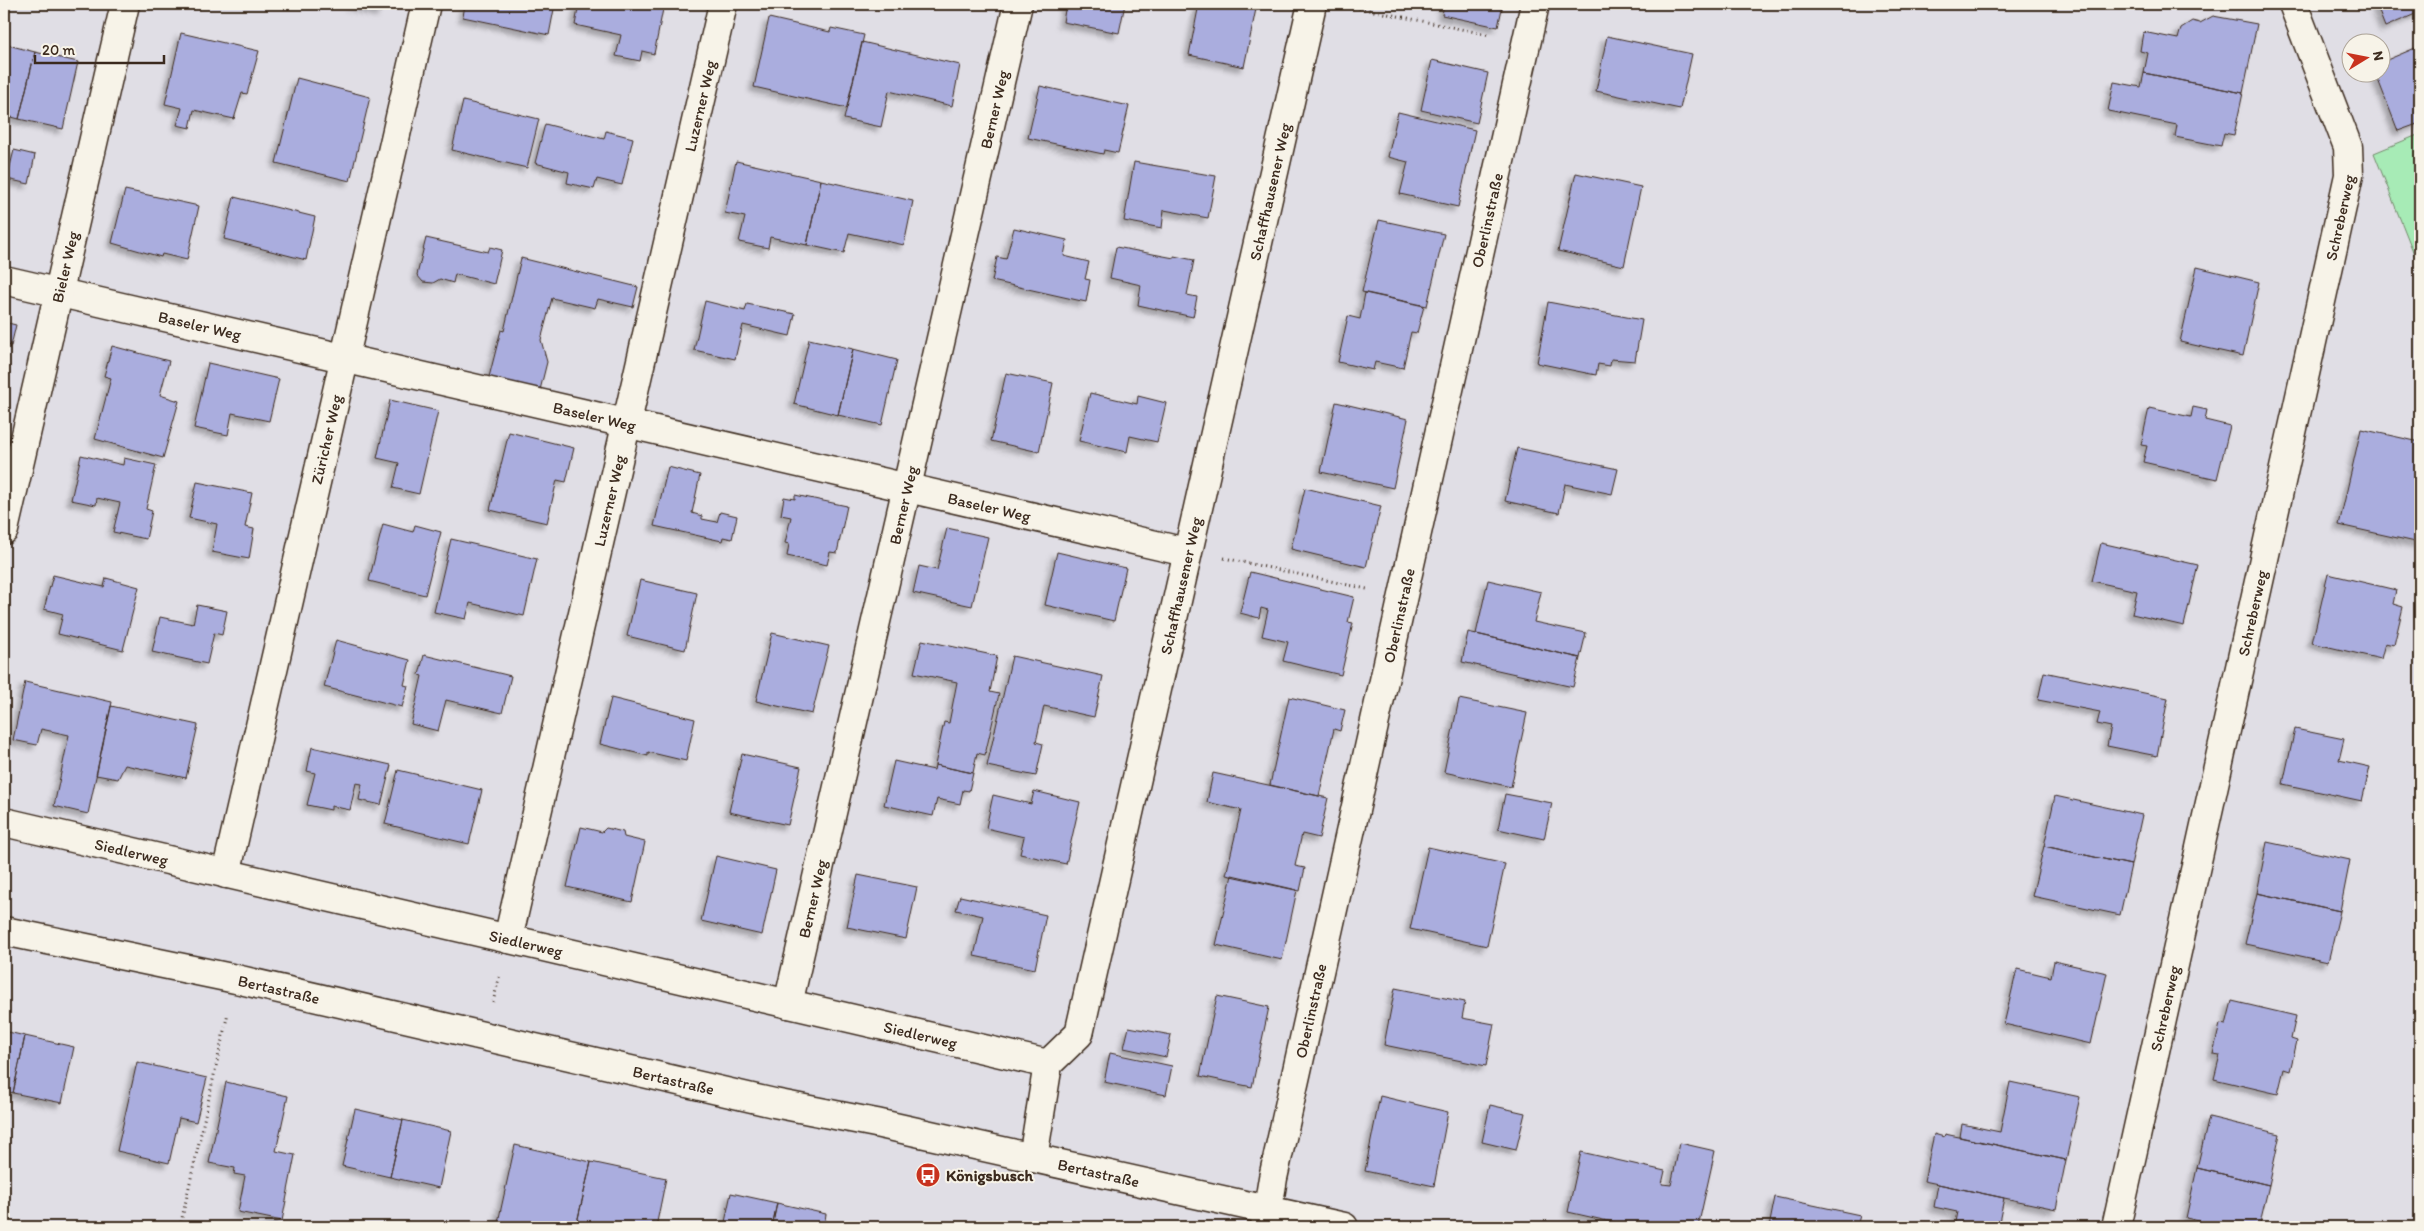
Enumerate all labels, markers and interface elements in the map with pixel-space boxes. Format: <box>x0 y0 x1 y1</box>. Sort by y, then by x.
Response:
scale bar <box>35 32 164 64</box>
north arrow <box>2342 32 2392 82</box>
text: 20 m <box>42 41 76 59</box>
text: N <box>2369 50 2388 62</box>
street label: Luzerner Weg <box>680 57 720 154</box>
street label: Berner Weg <box>976 68 1013 151</box>
street label: Schaffhausener Weg <box>1245 120 1295 262</box>
street label: Oberlinstraße <box>1467 171 1507 270</box>
street label: Schreberweg <box>2321 172 2359 262</box>
street label: Bieler Weg <box>48 229 83 305</box>
street label: Baseler Weg <box>156 307 244 344</box>
street label: Züricher Weg <box>307 392 346 486</box>
street label: Baseler Weg <box>551 398 639 435</box>
street label: Luzerner Weg <box>590 452 629 548</box>
street label: Berner Weg <box>885 463 922 546</box>
street label: Baseler Weg <box>946 488 1033 526</box>
street label: Schaffhausener Weg <box>1156 514 1206 656</box>
street label: Oberlinstraße <box>1379 566 1419 665</box>
street label: Schreberweg <box>2234 567 2271 658</box>
street label: Siedlerweg <box>93 834 171 870</box>
street label: Berner Weg <box>794 857 831 940</box>
street label: Siedlerweg <box>487 926 565 961</box>
street label: Oberlinstraße <box>1291 962 1331 1060</box>
street label: Schreberweg <box>2146 963 2184 1053</box>
street label: Bertastraße <box>236 971 322 1008</box>
street label: Siedlerweg <box>882 1017 960 1053</box>
street label: Bertastraße <box>631 1062 716 1099</box>
street label: Bertastraße <box>1056 1155 1141 1191</box>
bus stop icon: Königsbusch <box>915 1162 941 1188</box>
place label: Königsbusch <box>946 1166 1033 1186</box>

